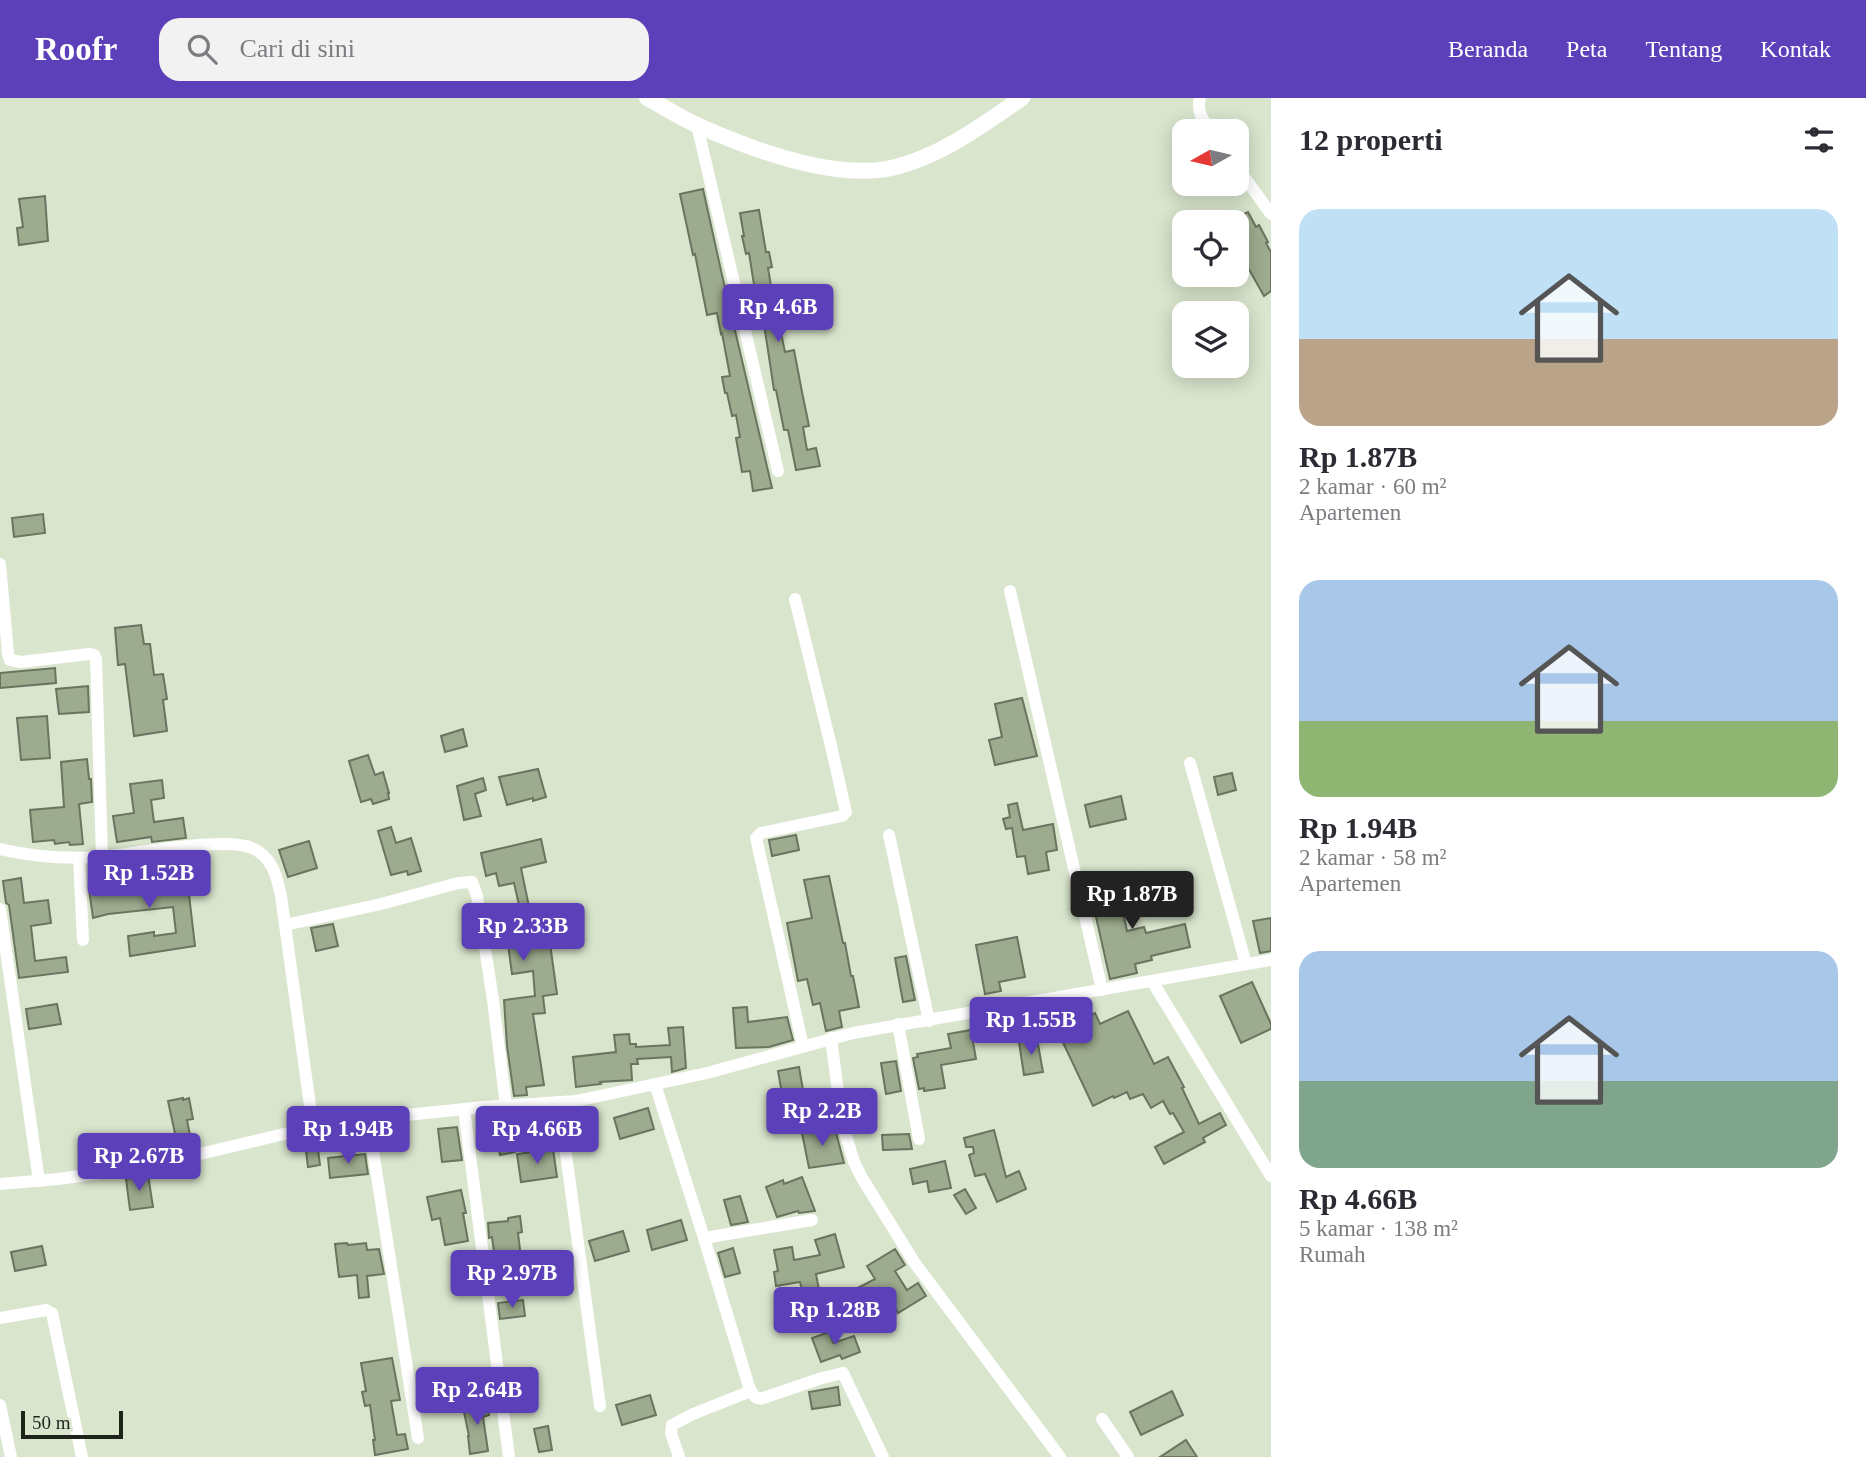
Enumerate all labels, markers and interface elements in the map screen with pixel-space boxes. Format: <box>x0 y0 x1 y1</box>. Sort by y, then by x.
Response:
search box <box>159 18 649 81</box>
icon: search <box>183 30 221 68</box>
text: Roofr <box>35 31 117 67</box>
text: Cari di sini <box>239 34 355 63</box>
text: Beranda <box>1448 36 1528 62</box>
text: Peta <box>1566 36 1607 62</box>
text: Tentang <box>1645 36 1722 62</box>
text: Kontak <box>1760 36 1831 62</box>
north arrow <box>1172 119 1250 196</box>
map controls <box>1172 119 1249 378</box>
icon: filters <box>1800 121 1838 159</box>
text: 12 properti <box>1299 123 1443 156</box>
button: locate <box>1172 210 1249 287</box>
icon: home <box>1506 255 1632 381</box>
pin: Rp 4.6B <box>713 285 843 344</box>
text: Rp 4.6B <box>738 294 818 319</box>
button: layers <box>1172 301 1249 378</box>
text: Rp 1.87B <box>1299 440 1417 473</box>
text: 2 kamar · 60 m² <box>1299 474 1446 499</box>
text: Apartemen <box>1299 500 1401 525</box>
icon: home <box>1506 626 1632 752</box>
text: Rp 1.94B <box>1299 811 1417 844</box>
text: 2 kamar · 58 m² <box>1299 845 1446 870</box>
pin: Rp 1.52B <box>77 850 221 910</box>
text: Rp 1.52B <box>104 860 194 885</box>
text: Apartemen <box>1299 871 1401 896</box>
pin: Rp 1.87B <box>1060 872 1204 931</box>
text: Rp 1.87B <box>1087 881 1177 906</box>
pin: Rp 2.33B <box>451 904 595 963</box>
text: Rp 2.33B <box>478 913 568 938</box>
icon: home <box>1506 997 1632 1123</box>
pin: Rp 1.55B <box>959 998 1103 1057</box>
text: Rp 1.55B <box>986 1007 1076 1032</box>
pin: Rp 2.2B <box>757 1088 887 1148</box>
text: Rp 2.2B <box>782 1098 862 1123</box>
pin: Rp 1.94B <box>276 1107 420 1166</box>
pin: Rp 4.66B <box>465 1107 609 1166</box>
text: Rp 1.94B <box>303 1116 393 1141</box>
text: Rp 4.66B <box>492 1116 582 1141</box>
pin: Rp 2.67B <box>67 1134 211 1193</box>
text: Rp 2.67B <box>94 1143 184 1168</box>
text: Rp 4.66B <box>1299 1182 1417 1215</box>
text: 5 kamar · 138 m² <box>1299 1216 1458 1241</box>
text: Rumah <box>1299 1242 1365 1267</box>
pin: Rp 2.97B <box>440 1250 584 1310</box>
text: Rp 2.97B <box>467 1260 557 1285</box>
pin: Rp 1.28B <box>763 1288 907 1347</box>
text: Rp 1.28B <box>790 1297 880 1322</box>
pin: Rp 2.64B <box>405 1368 549 1427</box>
text: Rp 2.64B <box>432 1377 522 1402</box>
scale bar <box>21 1408 122 1440</box>
text: 50 m <box>32 1412 71 1433</box>

